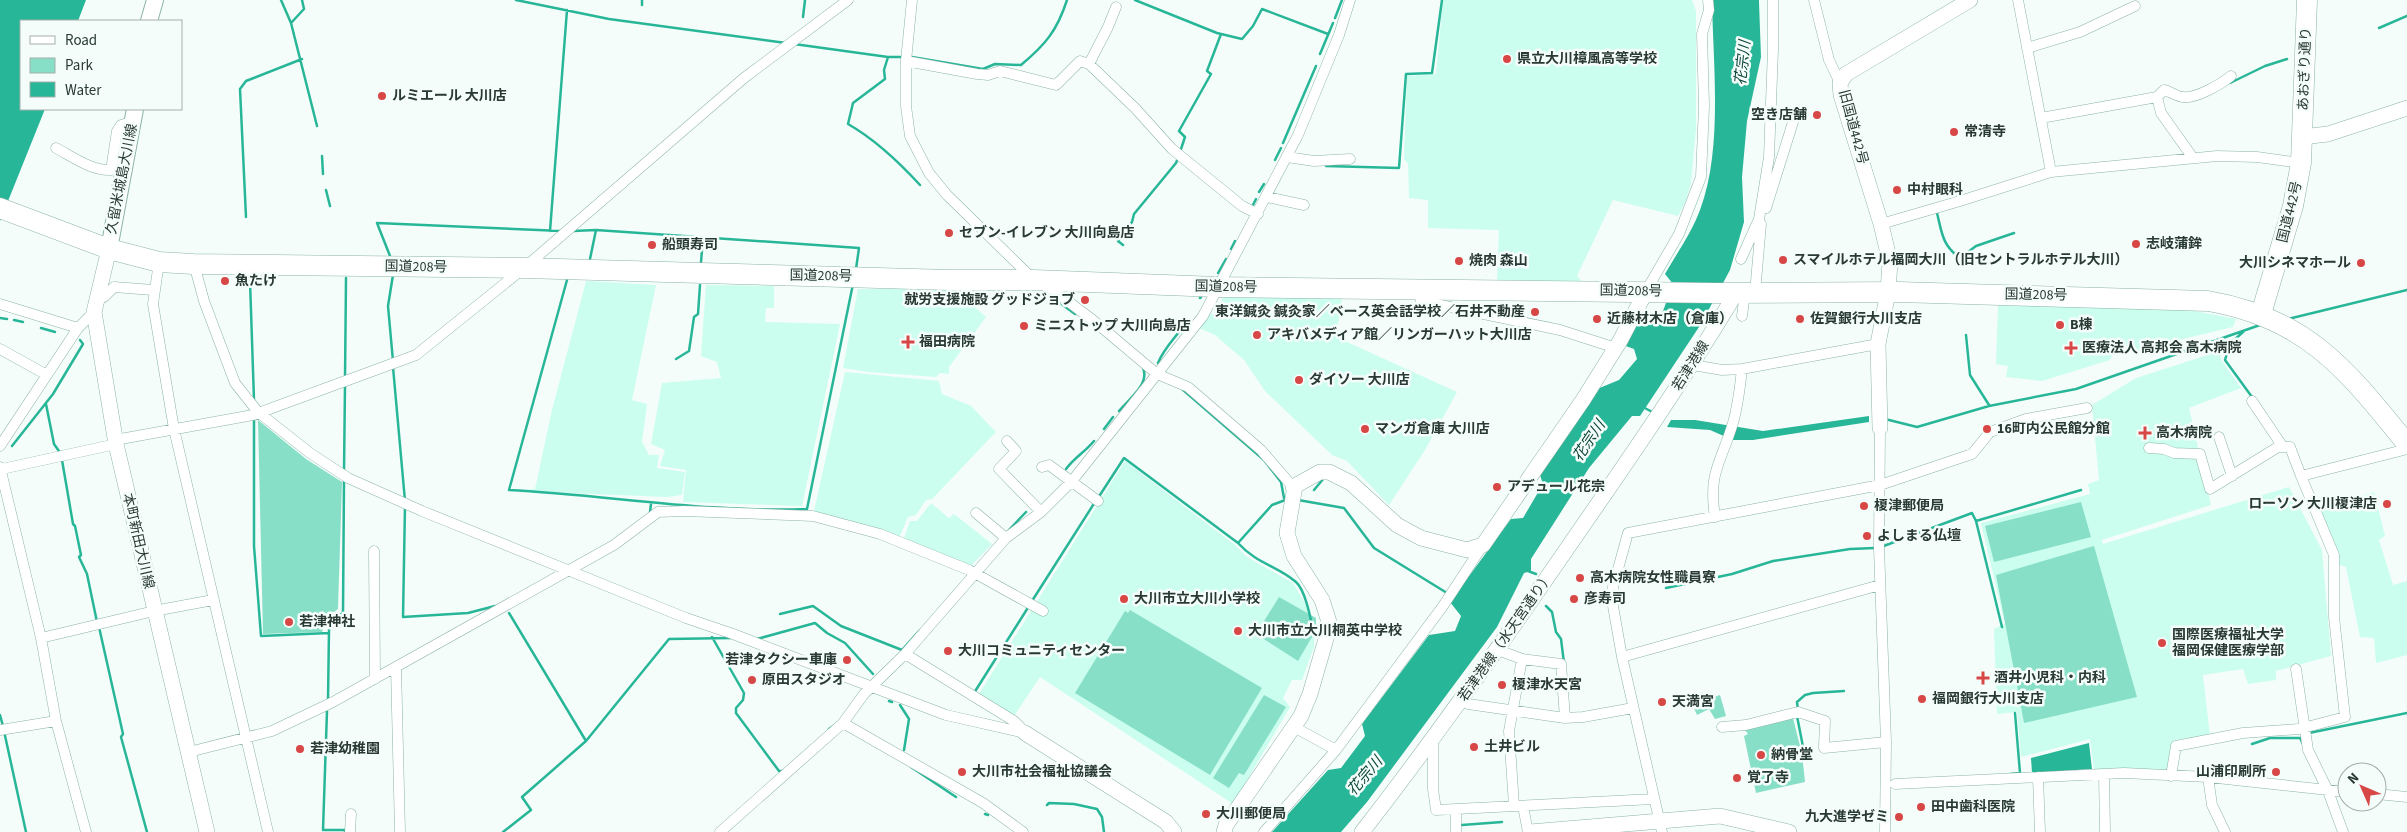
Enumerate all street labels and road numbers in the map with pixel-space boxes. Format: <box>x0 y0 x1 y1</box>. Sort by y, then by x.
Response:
street label: あおぎり通り <box>2294 27 2316 111</box>
street label: 旧国道442号 <box>1833 87 1873 167</box>
street label: 久留米城島大川線 <box>101 122 143 236</box>
street label: 国道442号 <box>2273 179 2307 245</box>
street label: 国道208号 <box>384 256 448 278</box>
street label: 国道208号 <box>789 265 853 287</box>
street label: 国道208号 <box>1194 276 1258 298</box>
street label: 国道208号 <box>1599 280 1663 302</box>
street label: 国道208号 <box>2004 284 2068 306</box>
street label: 若津港線 <box>1668 337 1714 395</box>
street label: 本町新田大川線 <box>117 491 159 591</box>
street label: 若津港線（水天宮通り） <box>1454 568 1558 706</box>

